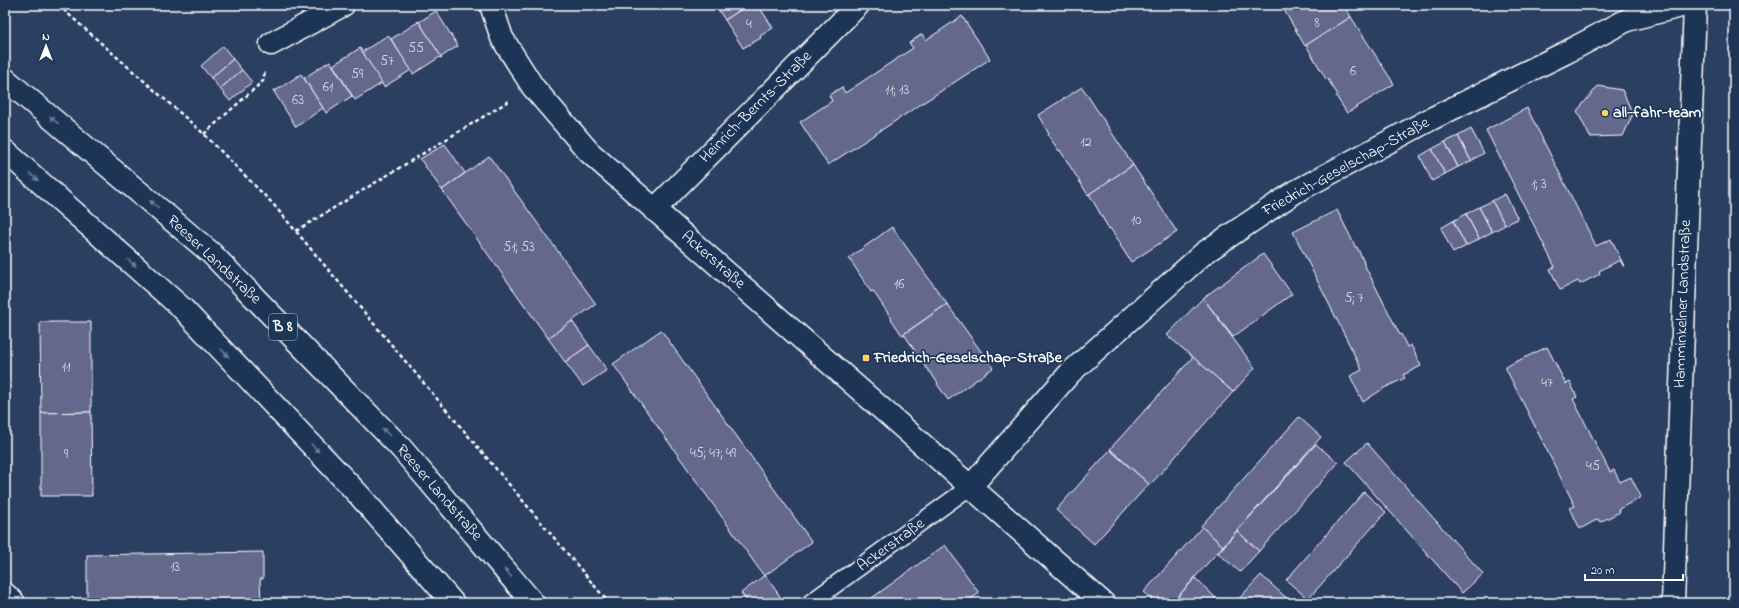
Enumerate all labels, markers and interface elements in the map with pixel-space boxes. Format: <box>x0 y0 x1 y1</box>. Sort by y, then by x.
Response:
house number: 8 <box>1314 13 1320 34</box>
house number: 4 <box>746 14 752 35</box>
north arrow <box>26 26 66 66</box>
text: N <box>42 29 50 45</box>
house number: 55 <box>408 38 424 59</box>
street label: Heinrich-Bernts-Straße <box>694 45 818 169</box>
house number: 57 <box>380 51 394 72</box>
house number: 6 <box>1350 61 1356 82</box>
house number: 59 <box>351 64 364 85</box>
house number: 61 <box>323 77 334 98</box>
house number: 11; 13 <box>885 80 909 101</box>
house number: 63 <box>292 90 304 111</box>
place label: all-fahr-team <box>1613 101 1702 125</box>
marker: all-fahr-team <box>1600 108 1610 118</box>
street label: Friedrich-Geselschap-Straße <box>1257 111 1435 224</box>
one-way arrow <box>49 116 60 125</box>
house number: 12 <box>1080 132 1092 153</box>
one-way arrow <box>29 173 40 182</box>
house number: 1; 3 <box>1531 174 1547 195</box>
one-way arrow <box>148 200 159 209</box>
street label: Reeser Landstraße <box>161 210 267 311</box>
house number: 10 <box>1131 210 1141 231</box>
street label: Hamminkelner Landstraße <box>1668 219 1698 389</box>
street label: Ackerstraße <box>675 225 751 295</box>
house number: 51; 53 <box>503 237 535 258</box>
one-way arrow <box>127 259 137 268</box>
house number: 16 <box>894 274 904 295</box>
house number: 5; 7 <box>1344 288 1364 309</box>
road number: B 8 <box>269 314 297 340</box>
place label: Friedrich-Geselschap-Straße <box>873 346 1063 370</box>
one-way arrow <box>221 348 230 358</box>
marker: Friedrich-Geselschap-Straße <box>861 353 871 363</box>
house number: 11 <box>62 357 71 378</box>
house number: 47 <box>1541 373 1553 394</box>
one-way arrow <box>381 427 391 437</box>
street label: Reeser Landstraße <box>390 439 488 547</box>
one-way arrow <box>310 443 319 453</box>
house number: 45; 47; 49 <box>690 443 737 464</box>
house number: 9 <box>64 444 69 465</box>
house number: 45 <box>1586 456 1600 477</box>
street label: Ackerstraße <box>852 512 931 578</box>
scale bar <box>1585 556 1683 582</box>
house number: 13 <box>170 557 180 578</box>
text: 20 m <box>1591 562 1614 580</box>
one-way arrow <box>503 568 512 579</box>

